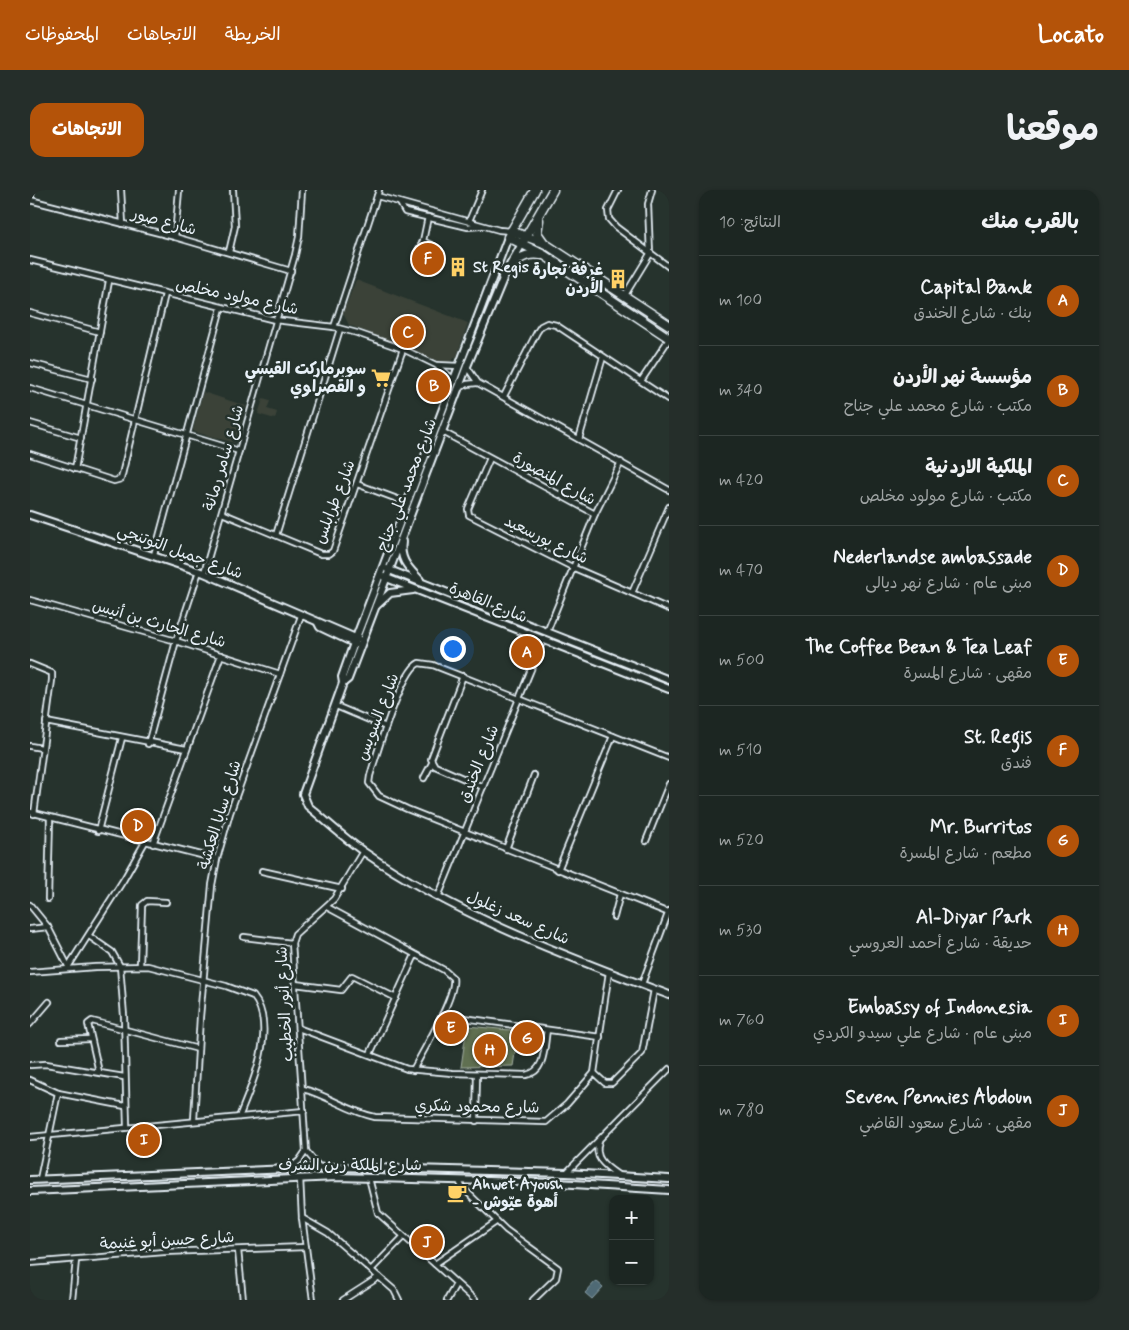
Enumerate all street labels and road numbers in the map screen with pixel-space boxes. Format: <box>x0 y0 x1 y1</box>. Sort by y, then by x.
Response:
street label: شارع صور <box>127 203 199 241</box>
street label: شارع مولود مخلص <box>174 274 300 320</box>
street label: شارع سامر رمانة <box>199 403 249 513</box>
street label: شارع محمد علي جناح <box>372 415 445 556</box>
street label: شارع المنصورة <box>509 447 599 511</box>
street label: شارع طرابلس <box>309 457 361 547</box>
street label: شارع بورسعيد <box>501 511 591 569</box>
street label: شارع جميل التوتنجي <box>113 520 246 587</box>
street label: شارع القاهرة <box>446 578 530 628</box>
street label: شارع الحارث بن أنيس <box>90 595 228 653</box>
street label: شارع السويس <box>352 670 404 764</box>
street label: شارع الخندق <box>454 722 504 806</box>
street label: شارع سابا العكشة <box>193 758 247 872</box>
street label: شارع سعد زغلول <box>463 886 573 950</box>
street label: شارع أنور الخطيب <box>271 946 299 1062</box>
street label: شارع محمود شكري <box>414 1095 540 1119</box>
street label: شارع الملكة زين الشرف <box>278 1155 422 1176</box>
street label: شارع حسن أبو غنيمة <box>99 1227 235 1255</box>

